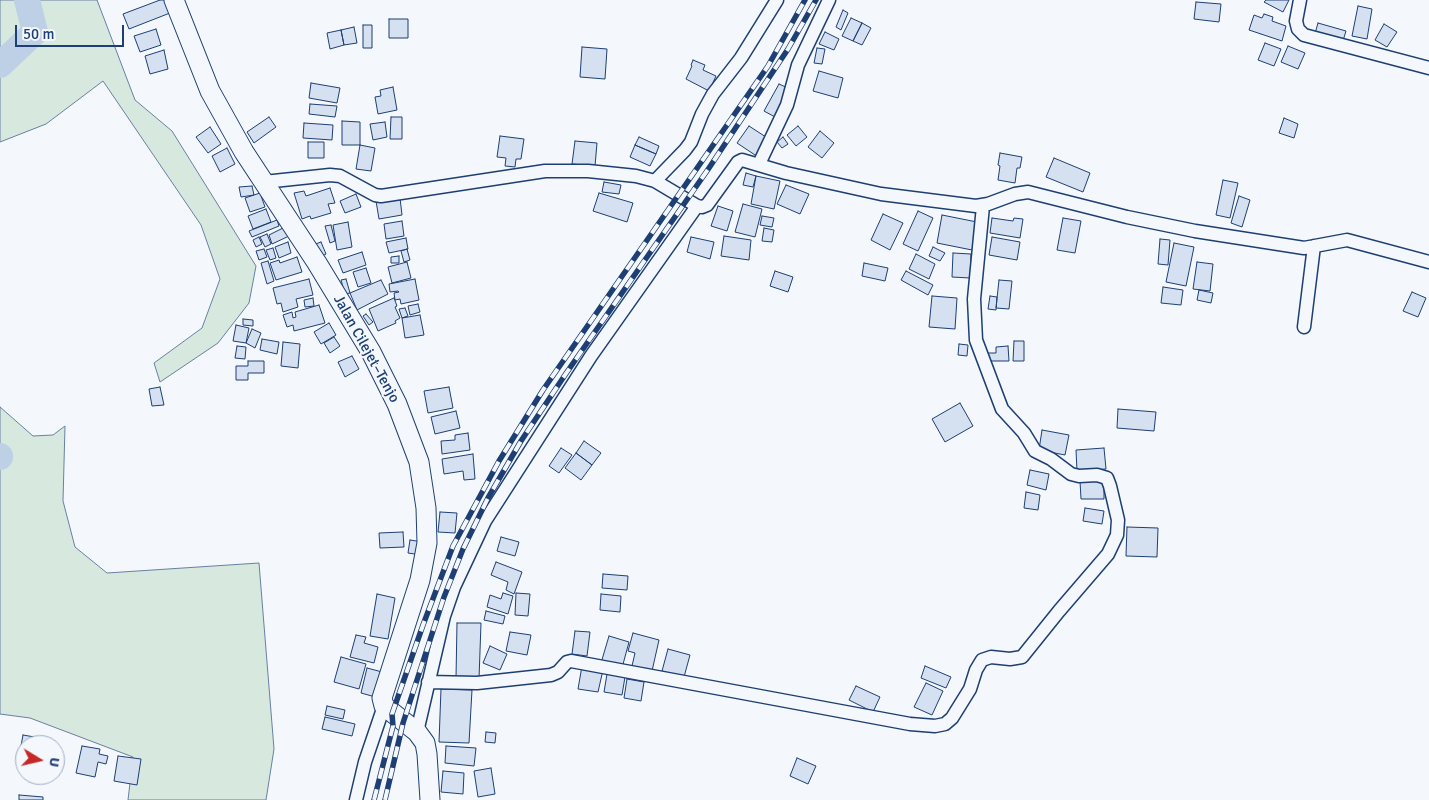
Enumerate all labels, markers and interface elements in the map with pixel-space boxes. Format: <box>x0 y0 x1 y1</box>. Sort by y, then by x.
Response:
scale bar <box>18 15 126 47</box>
text: 50 m <box>23 25 54 43</box>
street label: Jalan Cilejet–Tenjo <box>329 292 403 406</box>
north arrow <box>15 735 65 785</box>
text: U <box>45 756 63 768</box>

